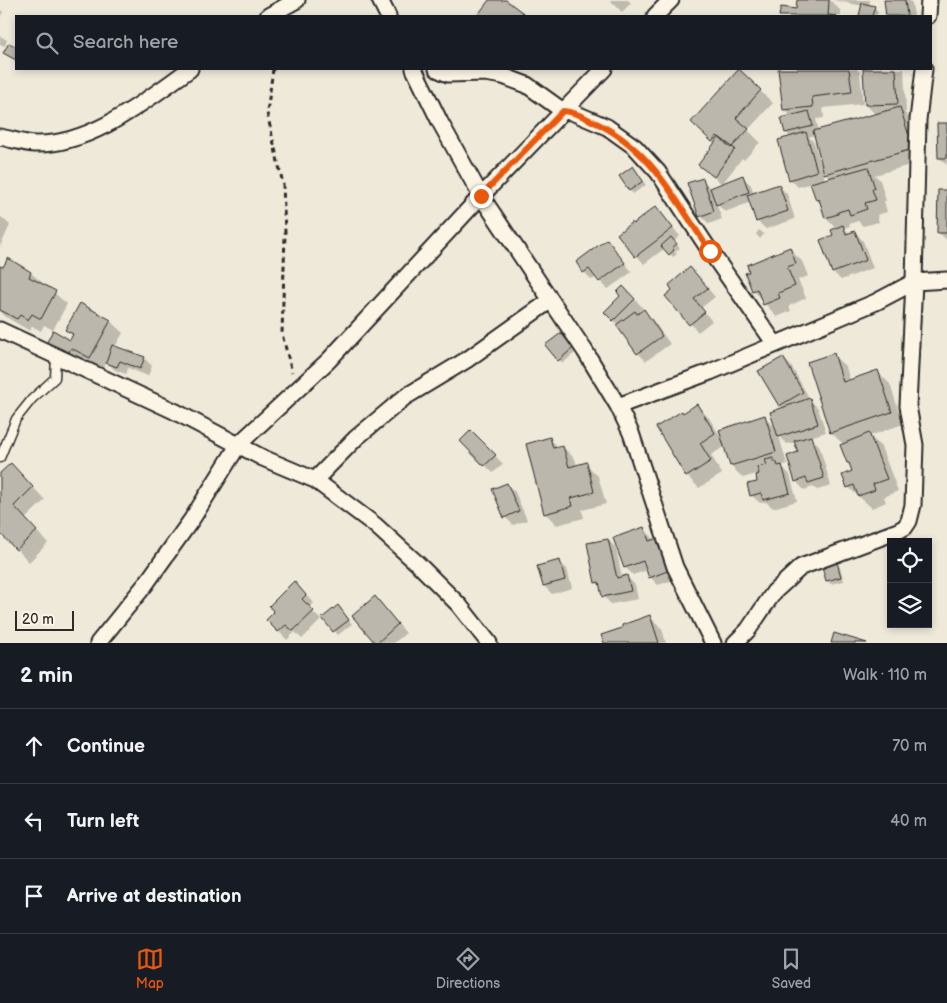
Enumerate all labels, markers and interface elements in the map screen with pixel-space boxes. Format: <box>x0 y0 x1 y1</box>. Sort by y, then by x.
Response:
search box <box>15 15 932 70</box>
icon: search <box>33 29 61 57</box>
text: Search here <box>73 31 178 54</box>
route end <box>470 185 493 208</box>
route start <box>699 240 722 263</box>
map controls <box>887 538 932 628</box>
button: locate <box>887 538 932 583</box>
button: layers <box>887 583 932 628</box>
scale bar <box>15 608 74 631</box>
text: 20 m <box>22 611 54 628</box>
text: 2 min <box>20 663 73 688</box>
text: Walk · 110 m <box>843 666 927 685</box>
icon: ahead <box>20 732 48 760</box>
text: Continue <box>67 735 145 758</box>
text: 70 m <box>892 737 927 756</box>
icon: left <box>20 807 48 835</box>
text: Turn left <box>67 810 139 833</box>
text: 40 m <box>890 812 927 831</box>
icon: arrive <box>20 882 48 910</box>
text: Arrive at destination <box>67 885 242 908</box>
tab: Map <box>136 945 164 992</box>
tab: Directions <box>436 945 500 992</box>
tab: Saved <box>772 945 811 992</box>

